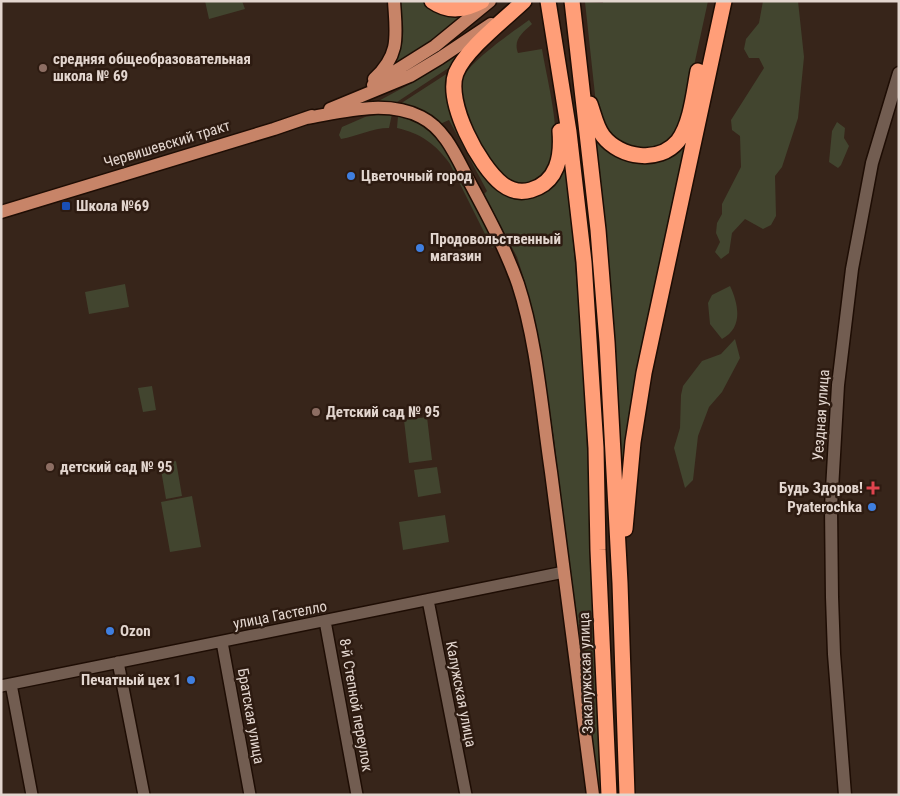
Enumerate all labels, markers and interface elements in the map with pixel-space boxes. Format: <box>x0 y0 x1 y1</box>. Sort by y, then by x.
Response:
place label: средняя общеобразовательная школа № 69 <box>53 50 251 85</box>
marker: средняя общеобразовательная школа № 69 <box>37 62 49 74</box>
street label: Червишевский тракт <box>102 116 232 172</box>
place label: Цветочный город <box>361 167 473 185</box>
marker: Цветочный город <box>345 170 357 182</box>
place label: Школа №69 <box>76 197 149 215</box>
marker: Школа №69 <box>60 200 72 212</box>
place label: Продовольственный магазин <box>430 230 561 265</box>
marker: Продовольственный магазин <box>414 242 426 254</box>
street label: Уездная улица <box>809 369 833 461</box>
place label: Детский сад № 95 <box>326 403 440 421</box>
marker: Детский сад № 95 <box>310 406 322 418</box>
place label: детский сад № 95 <box>60 458 172 476</box>
marker: детский сад № 95 <box>44 461 56 473</box>
place label: Будь Здоров! <box>779 479 863 497</box>
marker: Будь Здоров! <box>867 482 879 494</box>
place label: Pyaterochka <box>787 498 862 516</box>
marker: Pyaterochka <box>866 501 878 513</box>
street label: улица Гастелло <box>232 597 328 633</box>
street label: Закалужская улица <box>575 612 597 734</box>
place label: Ozon <box>120 622 151 640</box>
marker: Ozon <box>104 625 116 637</box>
street label: 8-й Степной переулок <box>335 637 377 773</box>
street label: Калужская улица <box>442 639 480 749</box>
street label: Братская улица <box>234 667 268 765</box>
place label: Печатный цех 1 <box>81 671 181 689</box>
marker: Печатный цех 1 <box>185 674 197 686</box>

